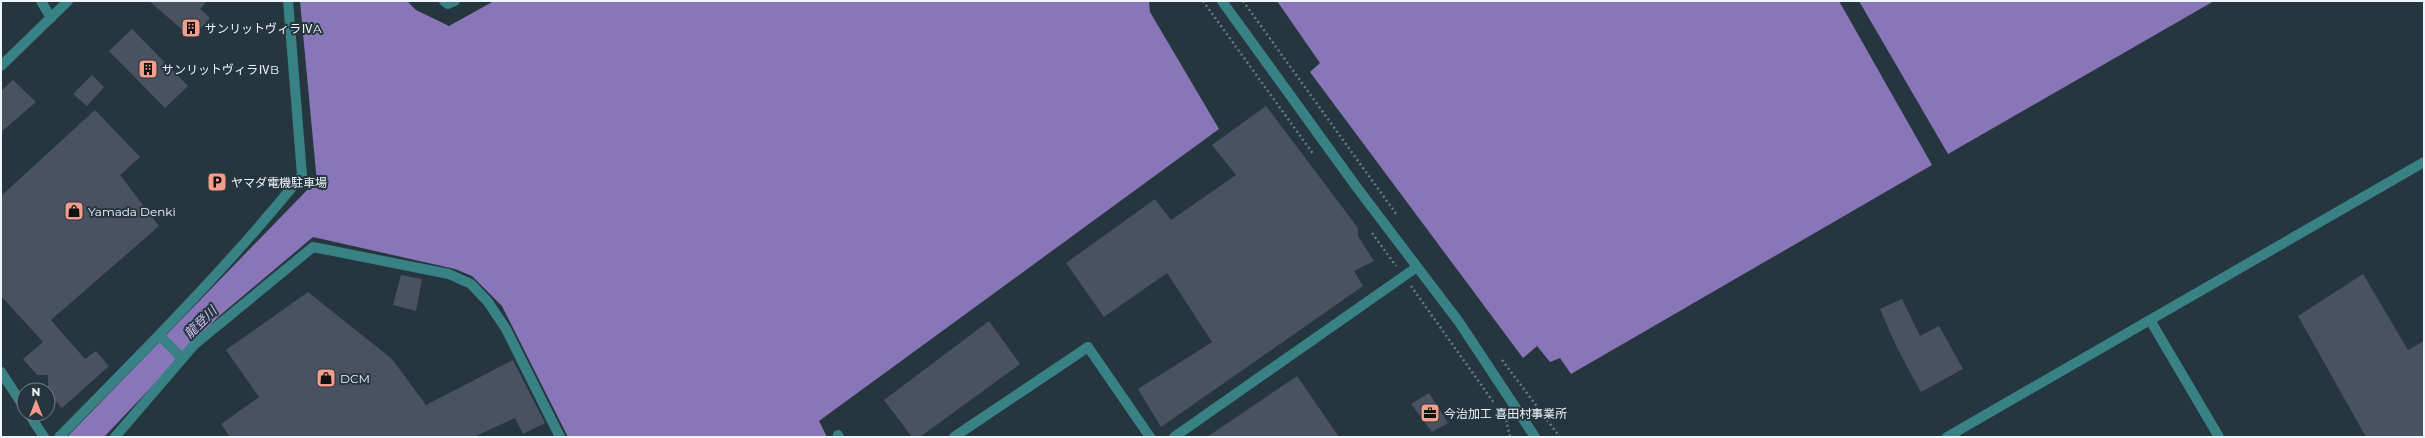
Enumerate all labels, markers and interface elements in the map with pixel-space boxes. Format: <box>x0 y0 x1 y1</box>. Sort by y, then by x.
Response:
building icon: サンリットヴィラⅣA <box>180 17 202 39</box>
place label: サンリットヴィラⅣA <box>205 21 322 36</box>
building icon: サンリットヴィラⅣB <box>137 58 159 80</box>
place label: サンリットヴィラⅣB <box>162 62 279 77</box>
parking icon: ヤマダ電機駐車場 <box>206 171 228 193</box>
place label: ヤマダ電機駐車場 <box>231 175 327 190</box>
shop icon: Yamada Denki <box>63 200 85 222</box>
place label: Yamada Denki <box>88 204 176 219</box>
water label: 龍登川 <box>181 301 221 341</box>
shop icon: DCM <box>315 367 337 389</box>
place label: DCM <box>340 371 370 386</box>
north arrow <box>16 382 56 422</box>
text: N <box>32 385 40 399</box>
office icon: 今治加工 喜田村事業所 <box>1419 402 1441 424</box>
place label: 今治加工 喜田村事業所 <box>1444 406 1567 421</box>

